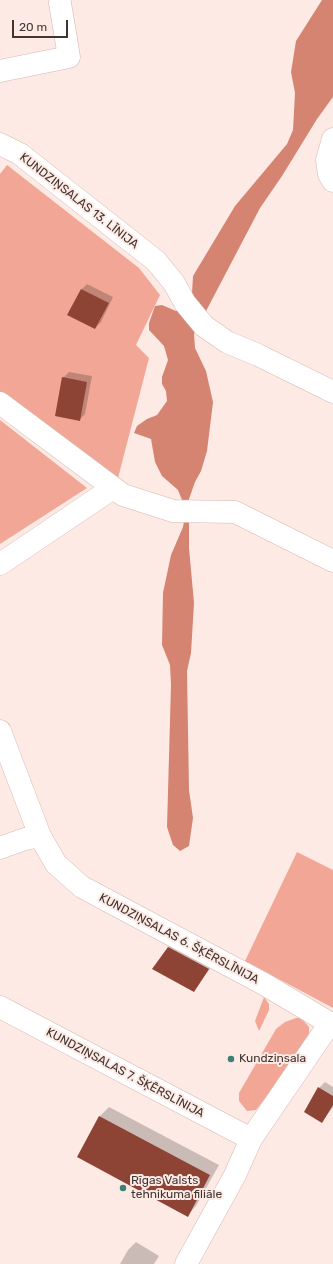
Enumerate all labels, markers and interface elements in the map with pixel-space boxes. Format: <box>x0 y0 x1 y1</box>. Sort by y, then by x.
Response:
scale bar <box>14 12 70 38</box>
text: 20 m <box>19 20 47 34</box>
street label: KUNDZIŅSALAS 13. LĪNIJA <box>17 150 141 252</box>
street label: KUNDZIŅSALAS 6. ŠĶĒRSLĪNIJA <box>97 891 261 987</box>
street label: KUNDZIŅSALAS 7. ŠĶĒRSLĪNIJA <box>43 1025 207 1121</box>
place label: Kundziņsala <box>239 1052 306 1066</box>
marker: Kundziņsala <box>226 1054 236 1064</box>
place label: Rīgas Valsts tehnikuma filiāle <box>131 1174 222 1202</box>
marker: Rīgas Valsts tehnikuma filiāle <box>118 1183 128 1193</box>

